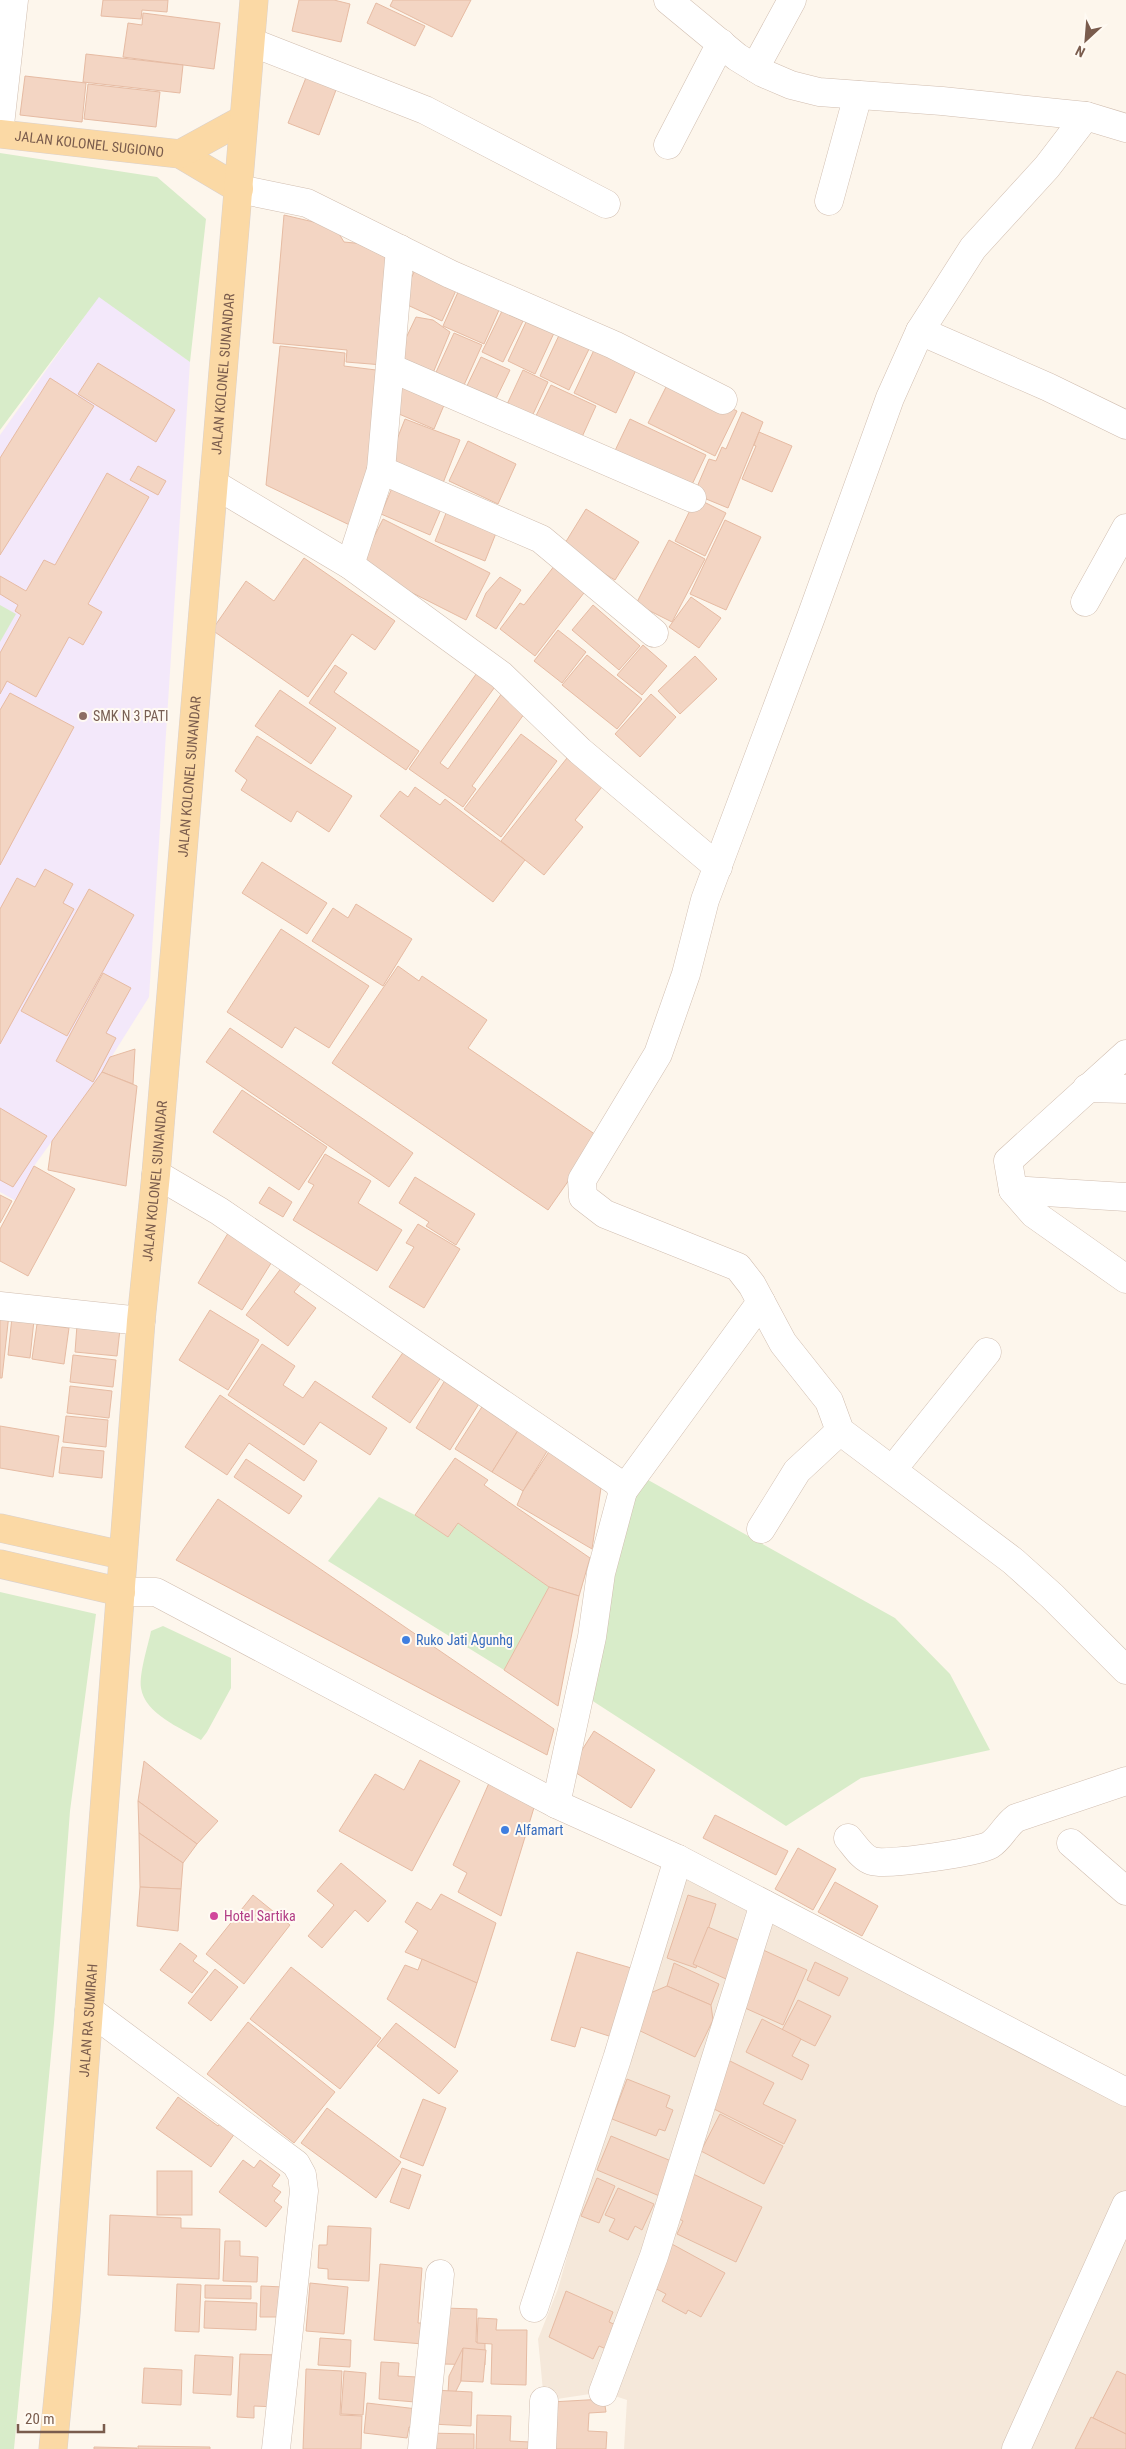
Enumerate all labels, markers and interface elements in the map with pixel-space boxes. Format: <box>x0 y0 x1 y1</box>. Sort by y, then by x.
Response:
north arrow <box>1061 15 1111 65</box>
text: N <box>1073 43 1088 61</box>
street label: JALAN KOLONEL SUGIONO <box>14 128 165 160</box>
street label: JALAN KOLONEL SUNANDAR <box>208 292 238 455</box>
street label: JALAN KOLONEL SUNANDAR <box>174 695 204 858</box>
place label: SMK N 3 PATI <box>93 708 169 724</box>
marker: SMK N 3 PATI <box>77 710 89 722</box>
street label: JALAN KOLONEL SUNANDAR <box>139 1099 170 1262</box>
place label: Ruko Jati Agunhg <box>416 1632 513 1648</box>
marker: Ruko Jati Agunhg <box>400 1634 412 1646</box>
place label: Alfamart <box>515 1822 563 1838</box>
marker: Alfamart <box>499 1824 511 1836</box>
place label: Hotel Sartika <box>224 1908 296 1924</box>
marker: Hotel Sartika <box>208 1910 220 1922</box>
street label: JALAN RA SUMIRAH <box>76 1963 100 2078</box>
scale bar <box>18 2402 104 2434</box>
text: 20 m <box>25 2410 55 2428</box>

